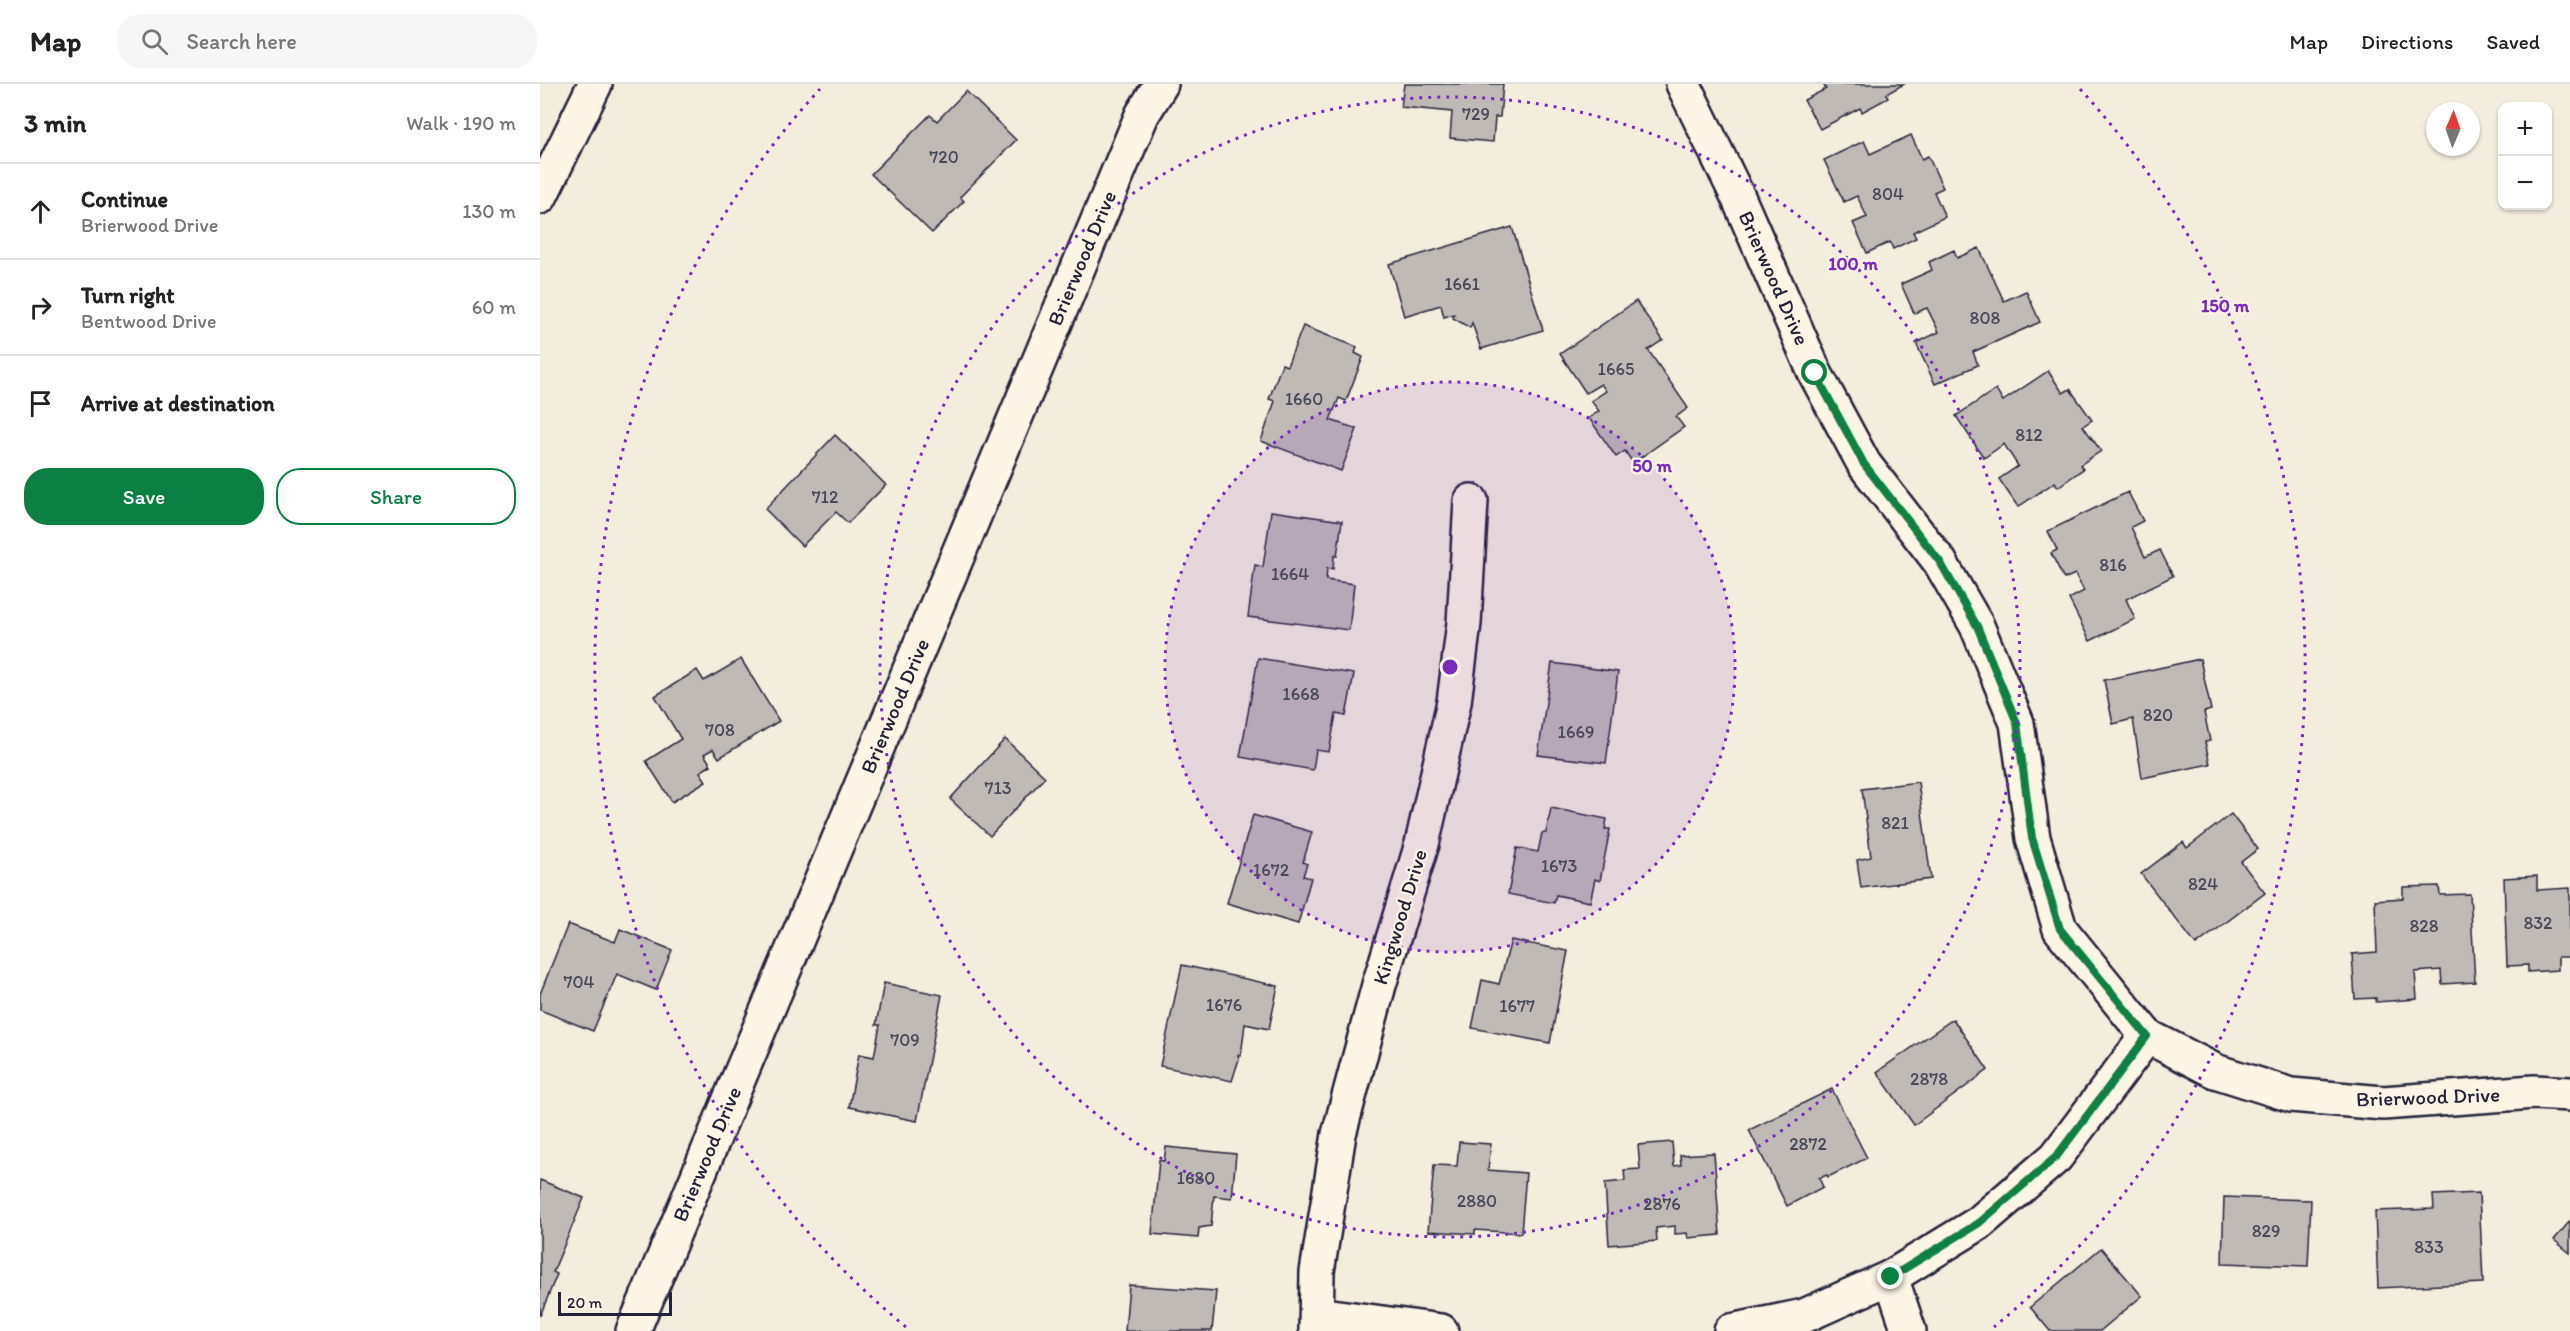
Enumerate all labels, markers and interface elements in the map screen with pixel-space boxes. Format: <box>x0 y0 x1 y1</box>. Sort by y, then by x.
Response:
search box <box>117 14 537 68</box>
text: Map <box>30 24 81 58</box>
icon: search <box>138 25 171 58</box>
text: Search here <box>186 28 297 55</box>
text: Map <box>2290 29 2328 54</box>
text: Directions <box>2361 29 2453 54</box>
text: Saved <box>2486 29 2540 54</box>
north arrow <box>2426 102 2480 156</box>
map controls <box>2498 102 2552 210</box>
button: + <box>2498 102 2552 156</box>
house number: 729 <box>1462 103 1490 125</box>
text: 3 min <box>24 107 86 139</box>
text: Walk · 190 m <box>406 111 516 135</box>
house number: 720 <box>929 146 959 168</box>
button: − <box>2498 156 2552 210</box>
house number: 804 <box>1872 183 1904 205</box>
text: Continue <box>81 186 168 213</box>
street label: Brierwood Drive <box>1042 187 1121 329</box>
icon: ahead <box>24 195 57 228</box>
text: 130 m <box>462 199 516 223</box>
street label: Brierwood Drive <box>1734 207 1815 349</box>
text: Brierwood Drive <box>81 213 218 237</box>
text: 100 m <box>1828 253 1879 275</box>
house number: 1661 <box>1444 273 1480 295</box>
text: Turn right <box>81 282 175 309</box>
icon: right <box>24 291 57 324</box>
text: 60 m <box>472 295 516 319</box>
text: 150 m <box>2201 295 2250 317</box>
house number: 808 <box>1970 307 2001 329</box>
text: Bentwood Drive <box>81 309 216 333</box>
house number: 1665 <box>1598 358 1634 380</box>
route start <box>1801 359 1827 385</box>
icon: arrive <box>24 387 57 420</box>
house number: 1660 <box>1285 388 1323 410</box>
text: Arrive at destination <box>81 390 275 417</box>
house number: 812 <box>2015 424 2043 446</box>
text: 50 m <box>1632 455 1673 477</box>
button: Save <box>24 468 264 525</box>
button: Share <box>276 468 516 525</box>
house number: 712 <box>812 486 839 508</box>
house number: 816 <box>2099 554 2127 576</box>
house number: 1664 <box>1271 563 1309 585</box>
street label: Brierwood Drive <box>855 635 934 777</box>
centre of rings <box>1440 657 1460 677</box>
house number: 1668 <box>1282 683 1320 705</box>
house number: 820 <box>2143 704 2173 726</box>
house number: 708 <box>705 719 735 741</box>
house number: 1669 <box>1558 721 1594 743</box>
house number: 713 <box>984 777 1012 799</box>
house number: 821 <box>1881 812 1909 834</box>
street label: Kingwood Drive <box>1367 846 1432 988</box>
house number: 1673 <box>1541 855 1577 877</box>
house number: 1672 <box>1253 859 1290 881</box>
house number: 824 <box>2188 873 2218 895</box>
house number: 832 <box>2523 912 2553 934</box>
house number: 828 <box>2409 915 2439 937</box>
house number: 704 <box>564 971 595 993</box>
house number: 1676 <box>1206 994 1242 1016</box>
house number: 1677 <box>1499 995 1535 1017</box>
house number: 709 <box>890 1029 920 1051</box>
house number: 2878 <box>1910 1068 1948 1090</box>
street label: Brierwood Drive <box>2355 1081 2500 1112</box>
street label: Brierwood Drive <box>667 1083 746 1225</box>
house number: 2872 <box>1789 1133 1827 1155</box>
house number: 1680 <box>1177 1167 1215 1189</box>
house number: 2880 <box>1457 1190 1497 1212</box>
house number: 2876 <box>1643 1193 1681 1215</box>
house number: 829 <box>2252 1220 2280 1242</box>
house number: 833 <box>2414 1236 2444 1258</box>
route end <box>1877 1263 1903 1289</box>
scale bar <box>558 1289 672 1316</box>
text: 20 m <box>567 1293 602 1312</box>

